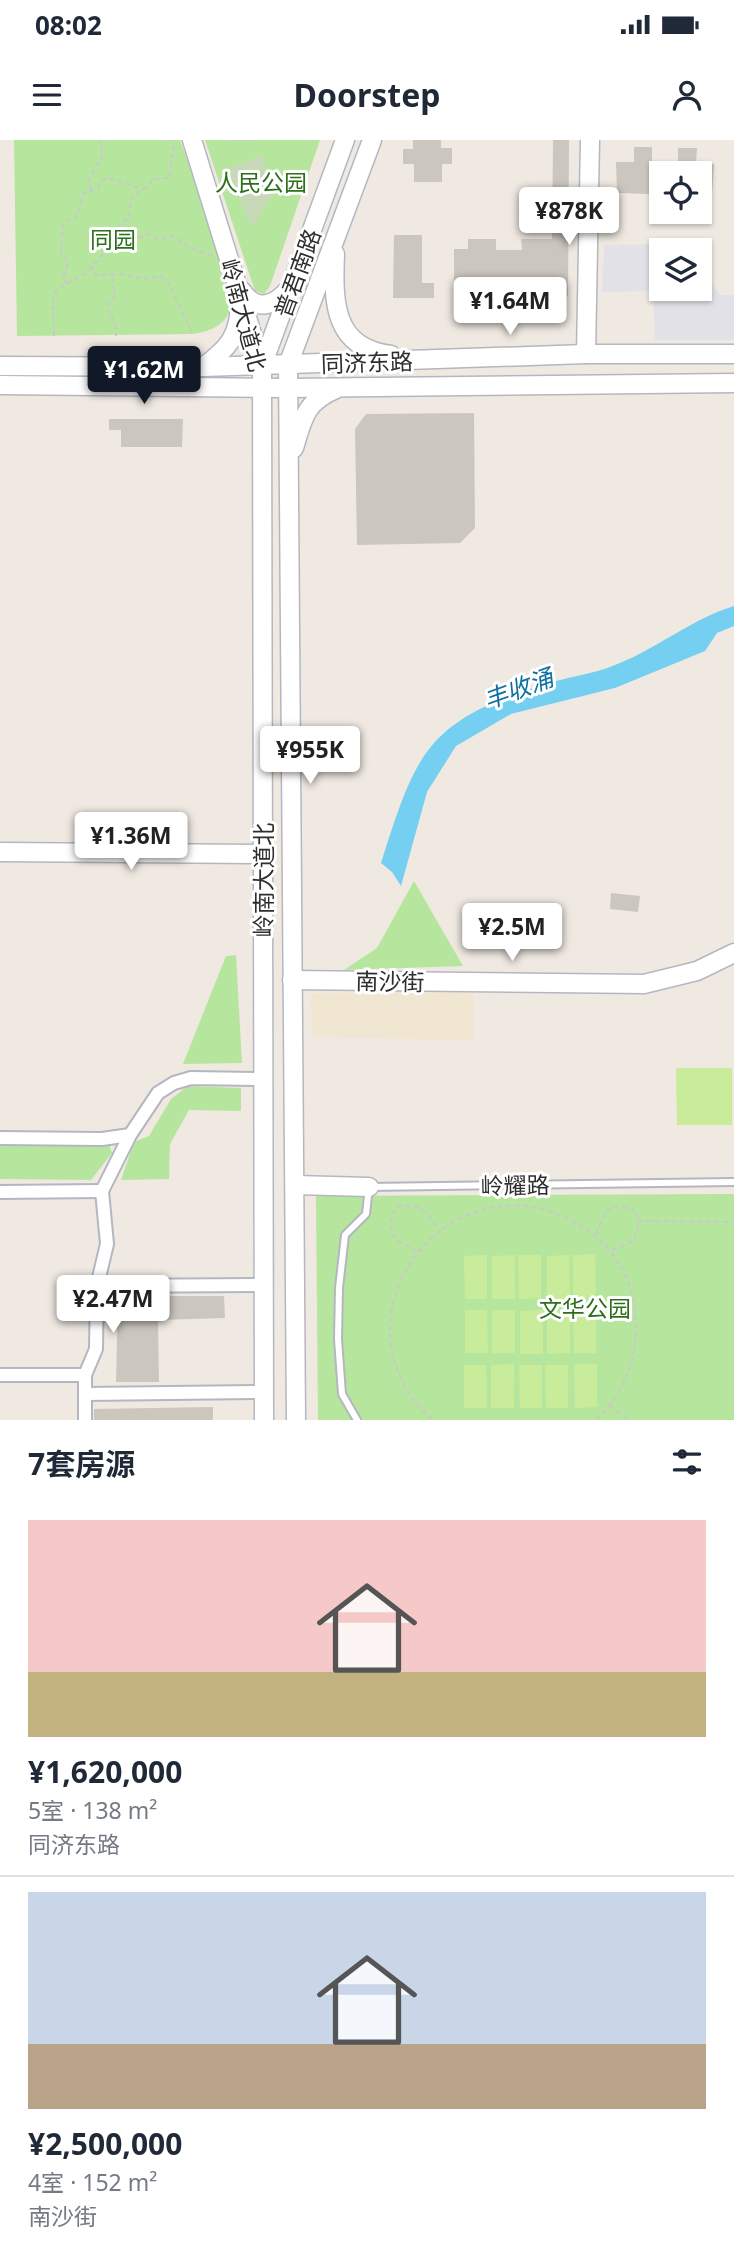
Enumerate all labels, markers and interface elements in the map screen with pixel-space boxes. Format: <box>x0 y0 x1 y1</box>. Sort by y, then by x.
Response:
text: 08:02 <box>35 7 102 43</box>
text: Doorstep <box>293 73 441 116</box>
icon: menu <box>28 76 66 114</box>
icon: person <box>668 76 706 114</box>
map controls <box>649 161 712 301</box>
button: locate <box>649 161 712 224</box>
park label: 人民公园 <box>215 166 307 198</box>
pin: ¥878K <box>520 188 618 247</box>
text: ¥878K <box>535 194 603 226</box>
park label: 同园 <box>90 223 136 255</box>
street label: 普君南路 <box>266 224 328 322</box>
button: layers <box>649 238 712 301</box>
street label: 岭南大道北 <box>214 255 274 375</box>
pin: ¥1.64M <box>453 278 567 337</box>
text: ¥1.64M <box>470 284 550 316</box>
street label: 同济东路 <box>320 344 414 380</box>
pin: ¥1.62M <box>87 346 201 406</box>
text: ¥1.62M <box>104 353 184 385</box>
water label: 丰收涌 <box>479 659 560 716</box>
pin: ¥955K <box>261 726 359 786</box>
text: ¥955K <box>276 733 344 765</box>
pin: ¥1.36M <box>74 812 188 872</box>
text: ¥1.36M <box>91 819 171 851</box>
street label: 岭南大道北 <box>247 823 279 938</box>
pin: ¥2.5M <box>463 904 561 963</box>
text: ¥2.5M <box>478 910 546 942</box>
street label: 南沙街 <box>355 964 425 998</box>
street label: 岭耀路 <box>480 1168 550 1202</box>
pin: ¥2.47M <box>56 1276 170 1335</box>
text: ¥2.47M <box>73 1282 153 1314</box>
park label: 文华公园 <box>539 1292 631 1324</box>
text: 7套房源 <box>28 1443 135 1484</box>
icon: filters <box>668 1443 706 1481</box>
icon: home <box>304 1565 430 1691</box>
text: ¥1,620,000 <box>28 1751 182 1792</box>
text: 5室 · 138 m² <box>28 1794 157 1826</box>
text: 同济东路 <box>28 1828 120 1860</box>
icon: home <box>304 1937 430 2063</box>
text: ¥2,500,000 <box>28 2123 182 2164</box>
text: 4室 · 152 m² <box>28 2166 157 2198</box>
text: 南沙街 <box>28 2200 97 2232</box>

